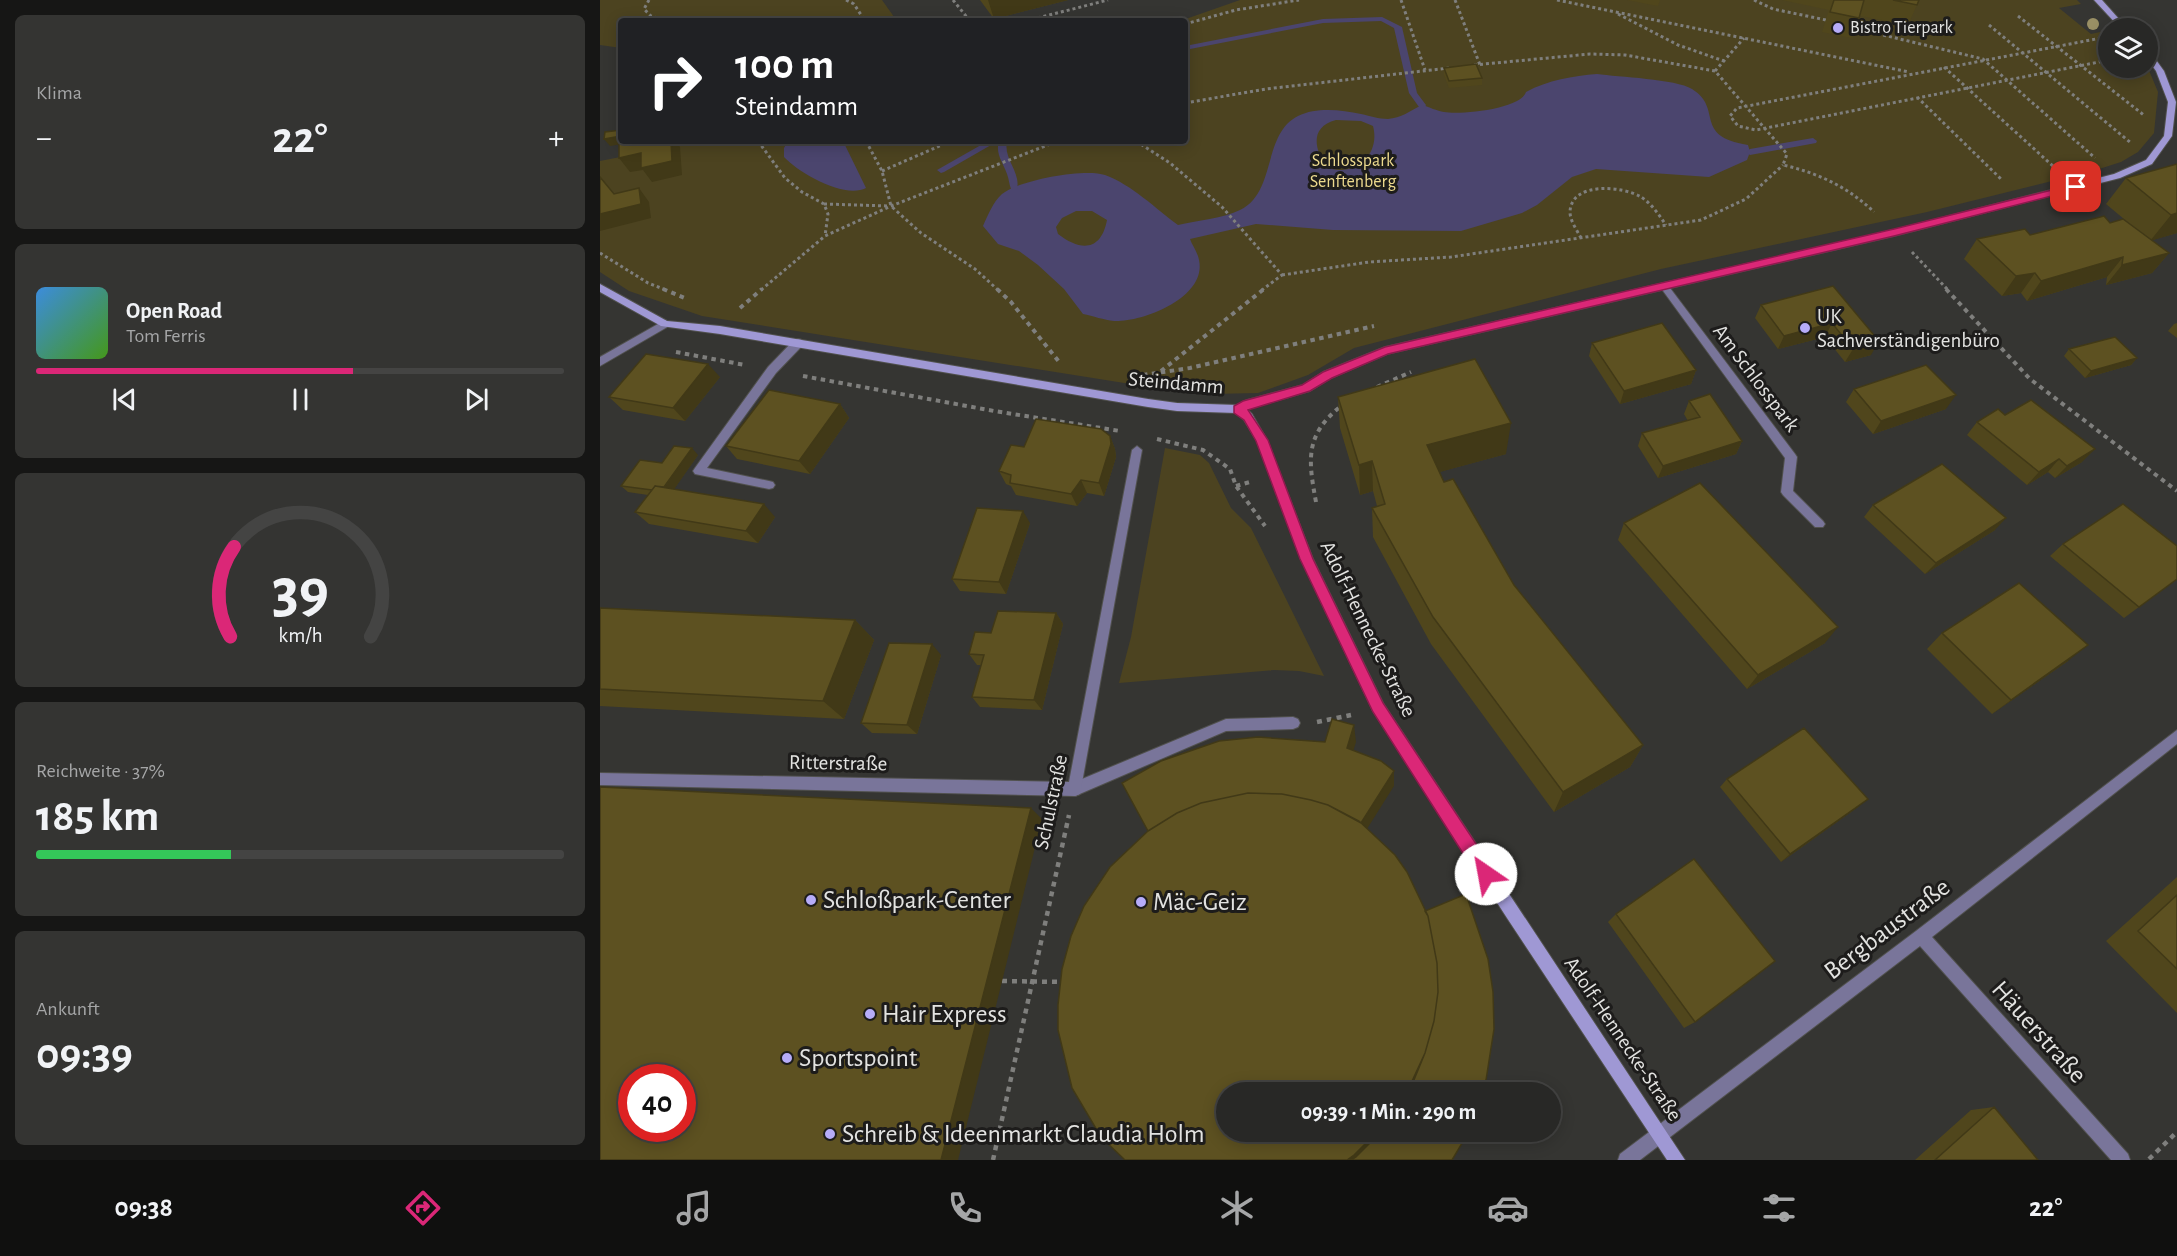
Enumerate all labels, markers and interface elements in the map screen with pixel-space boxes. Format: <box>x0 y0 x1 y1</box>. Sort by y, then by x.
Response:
map controls <box>2098 18 2158 78</box>
button: layers <box>2098 18 2158 78</box>
place label: Bistro Tierpark <box>1850 19 1953 37</box>
marker: Bistro Tierpark <box>1831 21 1845 35</box>
icon: right <box>636 42 714 120</box>
text: 100 m <box>735 44 834 86</box>
text: Klima <box>36 83 82 103</box>
text: Steindamm <box>735 93 858 120</box>
text: 22° <box>272 116 328 161</box>
text: − <box>36 122 52 155</box>
text: + <box>548 122 564 155</box>
park label: Schlosspark Senftenberg <box>1310 152 1396 191</box>
pin <box>2050 161 2101 212</box>
icon: arrive <box>2059 170 2092 203</box>
text: Open Road <box>126 300 222 322</box>
place label: UK Sachverständigenbüro <box>1817 306 2000 351</box>
street label: Am Schlosspark <box>1709 320 1803 436</box>
marker: UK Sachverständigenbüro <box>1798 321 1812 335</box>
text: Tom Ferris <box>126 326 206 346</box>
street label: Steindamm <box>1127 368 1225 398</box>
icon: previous <box>108 383 141 416</box>
icon: pause <box>284 383 317 416</box>
icon: next <box>460 383 493 416</box>
street label: Adolf-Hennecke-Straße <box>1316 538 1420 720</box>
text: 39 <box>271 561 329 623</box>
text: km/h <box>278 625 322 646</box>
street label: Ritterstraße <box>789 752 887 774</box>
street label: Schulstraße <box>1031 753 1071 851</box>
text: Reichweite · 37% <box>36 761 165 781</box>
text: 185 km <box>36 794 159 839</box>
position arrow <box>1454 842 1518 906</box>
street label: Bergbaustraße <box>1819 874 1955 984</box>
place label: Schloßpark-Center <box>823 887 1011 913</box>
place label: Mäc-Geiz <box>1153 889 1247 915</box>
marker: Schloßpark-Center <box>804 893 818 907</box>
marker: Mäc-Geiz <box>1134 895 1148 909</box>
street label: Adolf-Hennecke-Straße <box>1560 953 1686 1125</box>
street label: Häuerstraße <box>1987 976 2091 1088</box>
text: Ankunft <box>36 999 100 1019</box>
place label: Hair Express <box>882 1001 1007 1027</box>
marker: Hair Express <box>863 1007 877 1021</box>
text: 09:39 <box>36 1032 133 1077</box>
place label: Sportspoint <box>799 1045 917 1071</box>
marker: Sportspoint <box>780 1051 794 1065</box>
speed limit sign: 40 <box>618 1064 696 1142</box>
text: 09:39 · 1 Min. · 290 m <box>1301 1101 1476 1123</box>
place label: Schreib & Ideenmarkt Claudia Holm <box>842 1121 1205 1147</box>
marker: Schreib & Ideenmarkt Claudia Holm <box>823 1127 837 1141</box>
icon: directions <box>402 1187 444 1229</box>
icon: music <box>673 1187 715 1229</box>
icon: phone <box>944 1187 986 1229</box>
icon: climate <box>1216 1187 1258 1229</box>
icon: car <box>1487 1187 1529 1229</box>
icon: filters <box>1758 1187 1800 1229</box>
text: 09:38 <box>115 1194 173 1221</box>
text: 22° <box>2029 1194 2062 1221</box>

